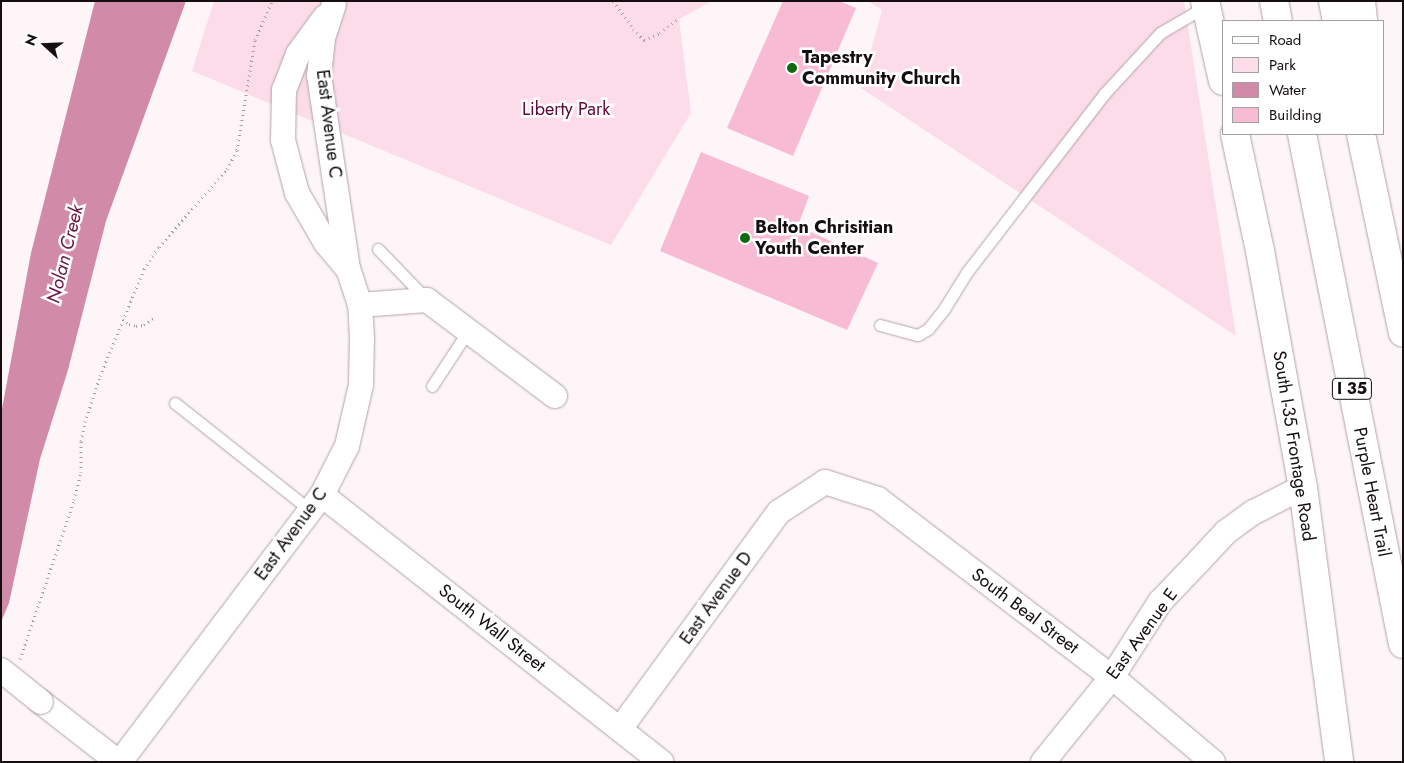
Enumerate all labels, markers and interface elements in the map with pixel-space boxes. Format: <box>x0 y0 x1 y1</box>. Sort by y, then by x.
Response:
north arrow <box>20 20 70 70</box>
legend <box>1222 20 1384 135</box>
text: Road <box>1269 29 1301 51</box>
text: N <box>20 31 42 49</box>
place label: Tapestry Community Church <box>802 47 960 90</box>
text: Park <box>1269 54 1296 76</box>
marker: Tapestry Community Church <box>786 62 798 74</box>
street label: East Avenue C <box>312 68 346 180</box>
text: Water <box>1269 79 1306 101</box>
park label: Liberty Park <box>522 98 610 120</box>
text: Building <box>1269 104 1321 126</box>
water label: Nolan Creek <box>42 203 88 305</box>
place label: Belton Chrisitian Youth Center <box>755 217 893 260</box>
marker: Belton Chrisitian Youth Center <box>739 232 751 244</box>
street label: South I-35 Frontage Road <box>1268 349 1320 543</box>
road number: I 35 <box>1331 376 1373 402</box>
street label: Purple Heart Trail <box>1349 425 1395 559</box>
street label: East Avenue C <box>250 483 332 585</box>
street label: East Avenue D <box>675 547 757 649</box>
street label: South Beal Street <box>967 564 1083 658</box>
street label: South Wall Street <box>434 580 550 676</box>
street label: East Avenue E <box>1102 584 1182 684</box>

